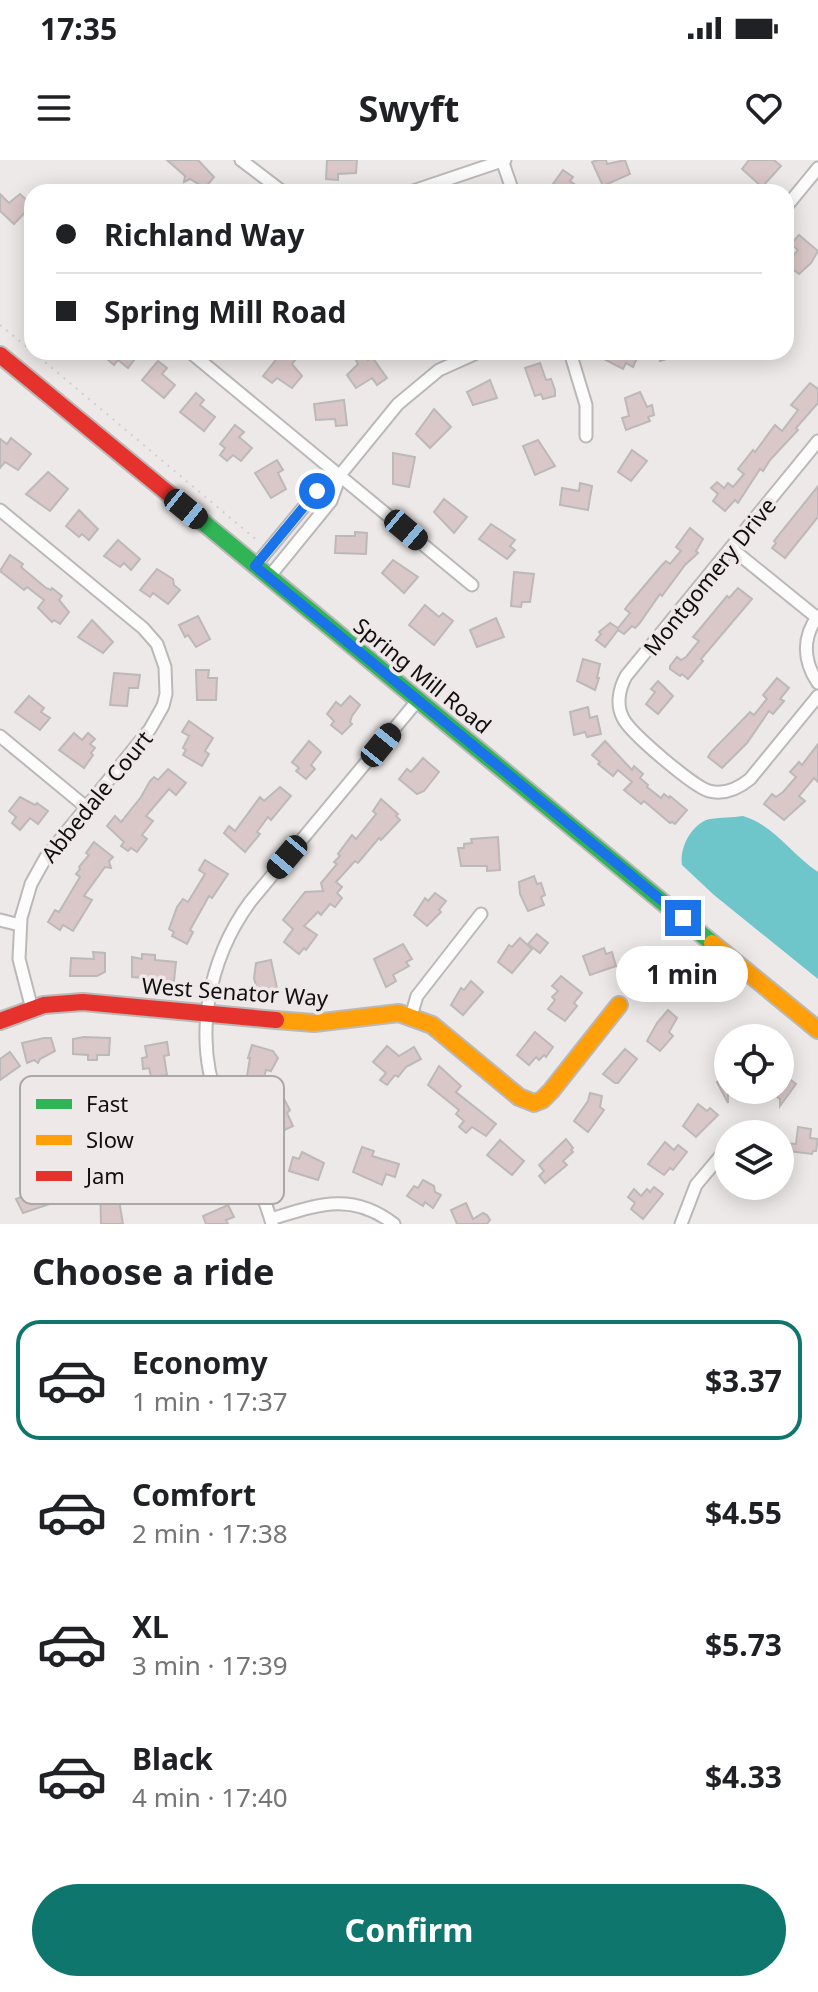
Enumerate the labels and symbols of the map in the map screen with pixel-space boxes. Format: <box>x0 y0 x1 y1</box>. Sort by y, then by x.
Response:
route start <box>299 473 335 509</box>
car <box>160 485 212 533</box>
street label: Montgomery Drive <box>636 491 782 661</box>
car <box>380 505 432 555</box>
street label: Spring Mill Road <box>348 610 498 740</box>
car <box>357 719 405 771</box>
street label: Abbedale Court <box>34 724 158 868</box>
car <box>262 831 312 883</box>
route end <box>665 900 701 936</box>
callout: 1 min <box>617 946 749 1002</box>
street label: West Senator Way <box>141 970 330 1013</box>
legend <box>20 1076 284 1204</box>
text: Fast <box>86 1088 128 1118</box>
text: Slow <box>86 1124 135 1154</box>
text: Jam <box>84 1160 125 1190</box>

